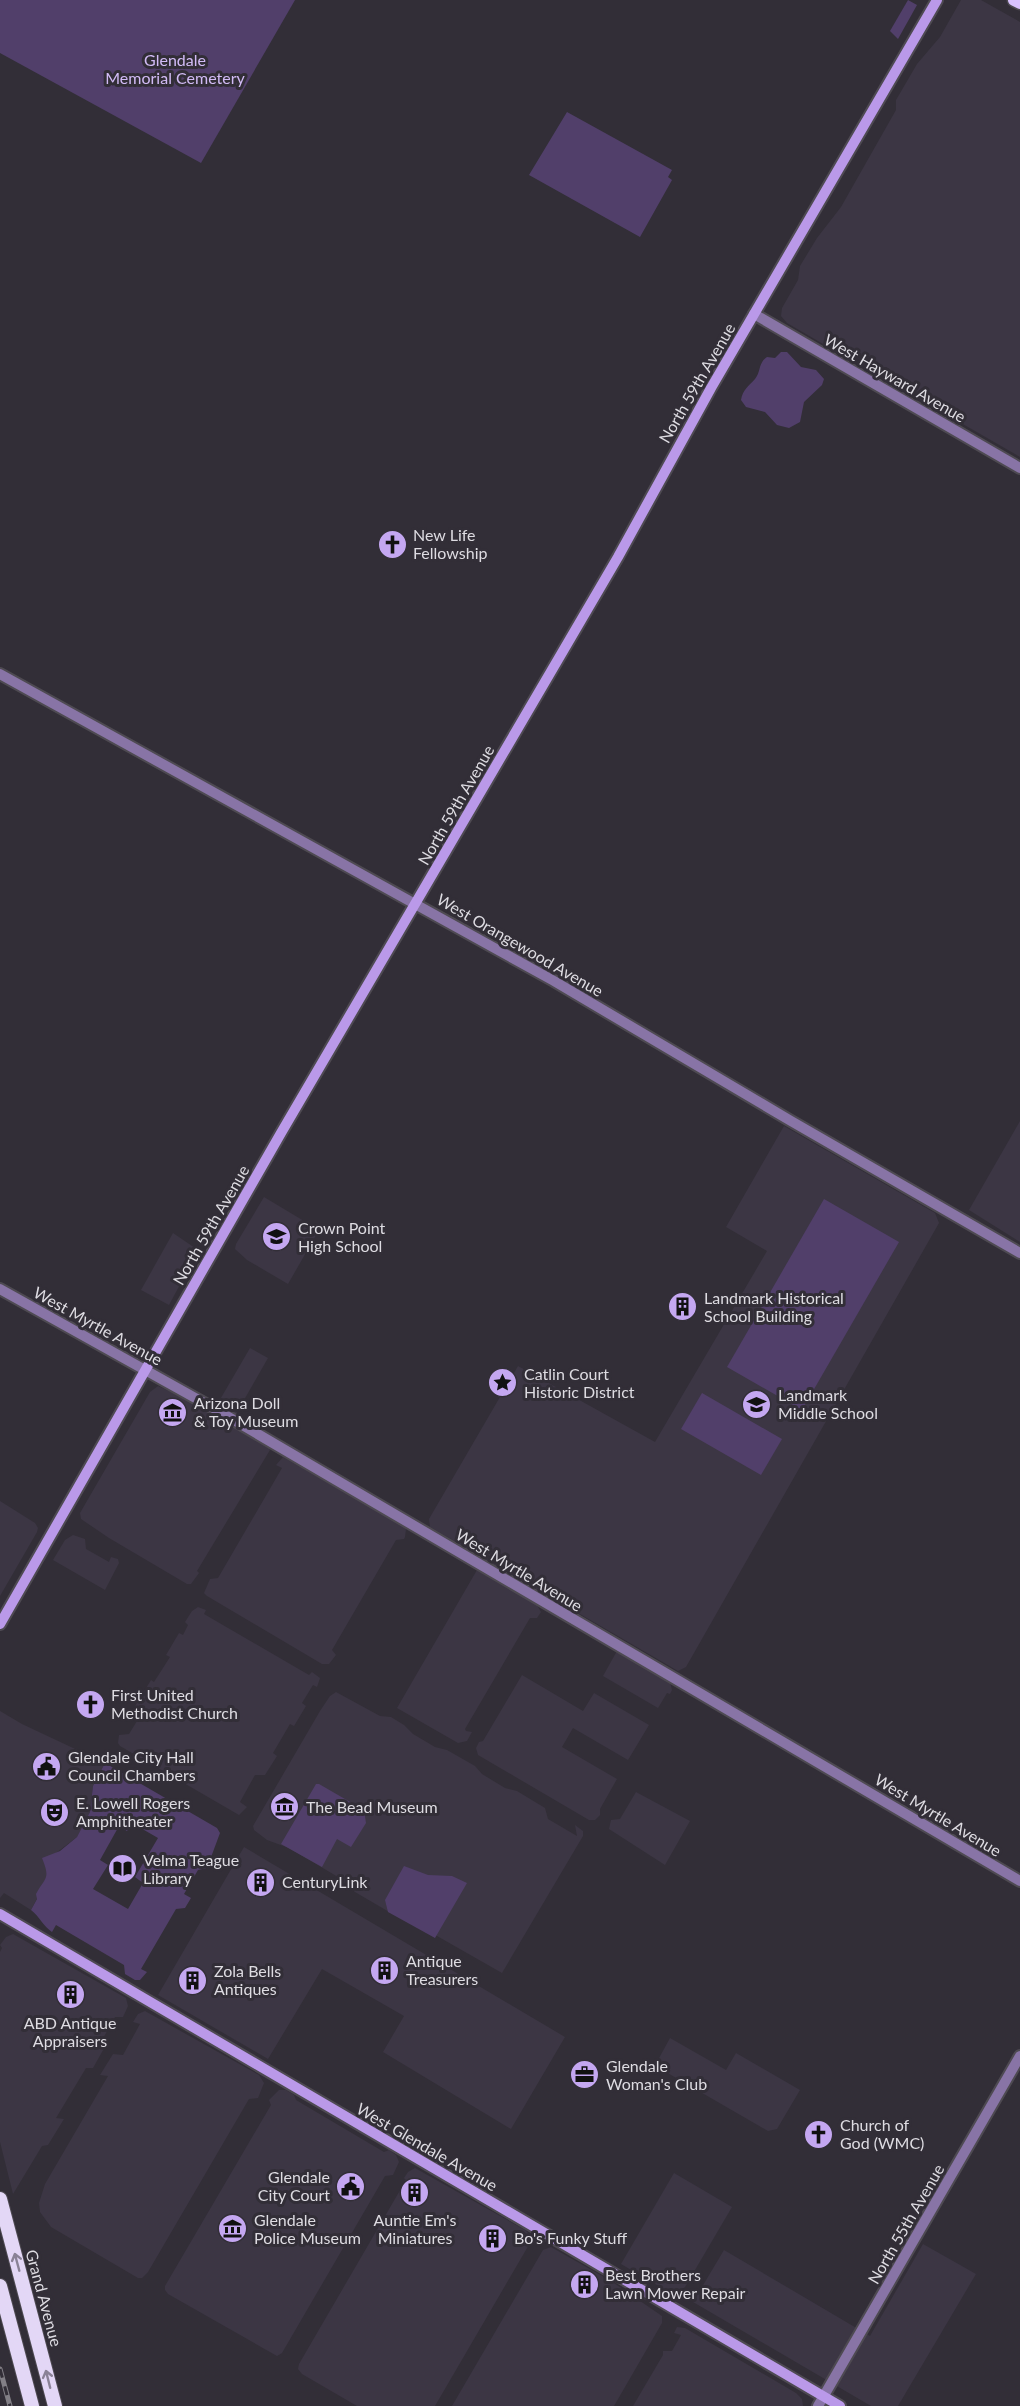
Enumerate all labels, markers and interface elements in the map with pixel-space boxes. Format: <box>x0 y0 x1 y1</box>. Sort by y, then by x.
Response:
park label: Glendale Memorial Cemetery <box>105 50 246 87</box>
street label: North 59th Avenue <box>654 319 739 446</box>
street label: West Hayward Avenue <box>821 329 969 426</box>
place label: New Life Fellowship <box>413 525 488 562</box>
church icon: New Life Fellowship <box>376 528 408 560</box>
street label: North 59th Avenue <box>413 741 498 868</box>
street label: West Orangewood Avenue <box>434 889 607 1000</box>
street label: North 59th Avenue <box>168 1161 253 1288</box>
place label: Crown Point High School <box>298 1218 386 1255</box>
school or university icon: Crown Point High School <box>261 1221 293 1253</box>
street label: West Myrtle Avenue <box>31 1282 166 1369</box>
place label: Landmark Historical School Building <box>704 1288 844 1325</box>
building icon: Landmark Historical School Building <box>667 1291 699 1323</box>
place label: Catlin Court Historic District <box>524 1364 635 1401</box>
place icon: Catlin Court Historic District <box>487 1367 519 1399</box>
place label: Landmark Middle School <box>778 1385 878 1422</box>
school or university icon: Landmark Middle School <box>741 1388 773 1420</box>
place label: Arizona Doll & Toy Museum <box>194 1393 298 1430</box>
museum icon: Arizona Doll & Toy Museum <box>157 1396 189 1428</box>
street label: West Myrtle Avenue <box>453 1524 586 1615</box>
place label: First United Methodist Church <box>111 1685 238 1722</box>
church icon: First United Methodist Church <box>74 1688 106 1720</box>
place label: Glendale City Hall Council Chambers <box>68 1747 196 1784</box>
public building icon: Glendale City Hall Council Chambers <box>31 1750 63 1782</box>
street label: West Myrtle Avenue <box>872 1769 1005 1860</box>
museum icon: The Bead Museum <box>269 1791 301 1823</box>
place label: E. Lowell Rogers Amphitheater <box>76 1793 190 1830</box>
theatre icon: E. Lowell Rogers Amphitheater <box>39 1796 71 1828</box>
place label: The Bead Museum <box>306 1797 438 1816</box>
place label: Velma Teague Library <box>143 1850 239 1887</box>
library icon: Velma Teague Library <box>106 1853 138 1885</box>
building icon: CenturyLink <box>245 1866 277 1898</box>
place label: CenturyLink <box>282 1872 368 1891</box>
place label: Antique Treasurers <box>406 1951 478 1988</box>
building icon: Antique Treasurers <box>369 1954 401 1986</box>
place label: Zola Bells Antiques <box>214 1961 281 1998</box>
building icon: Zola Bells Antiques <box>177 1964 209 1996</box>
building icon: ABD Antique Appraisers <box>54 1979 86 2011</box>
place label: ABD Antique Appraisers <box>24 2013 116 2050</box>
place label: Glendale Woman's Club <box>606 2056 707 2093</box>
office icon: Glendale Woman's Club <box>569 2059 601 2091</box>
street label: West Glendale Avenue <box>354 2099 501 2195</box>
place label: Church of God (WMC) <box>840 2115 924 2152</box>
church icon: Church of God (WMC) <box>803 2118 835 2150</box>
street label: North 55th Avenue <box>863 2160 948 2287</box>
place label: Glendale City Court <box>258 2167 330 2204</box>
public building icon: Glendale City Court <box>335 2170 367 2202</box>
building icon: Auntie Em's Miniatures <box>399 2176 431 2208</box>
place label: Glendale Police Museum <box>254 2210 361 2247</box>
place label: Auntie Em's Miniatures <box>374 2210 456 2247</box>
museum icon: Glendale Police Museum <box>217 2213 249 2245</box>
building icon: Bo's Funky Stuff <box>477 2222 509 2254</box>
place label: Bo's Funky Stuff <box>514 2228 627 2247</box>
street label: Grand Avenue <box>22 2247 67 2348</box>
one-way arrow <box>11 2252 22 2271</box>
place label: Best Brothers Lawn Mower Repair <box>605 2265 745 2302</box>
building icon: Best Brothers Lawn Mower Repair <box>568 2268 600 2300</box>
one-way arrow <box>42 2370 53 2389</box>

